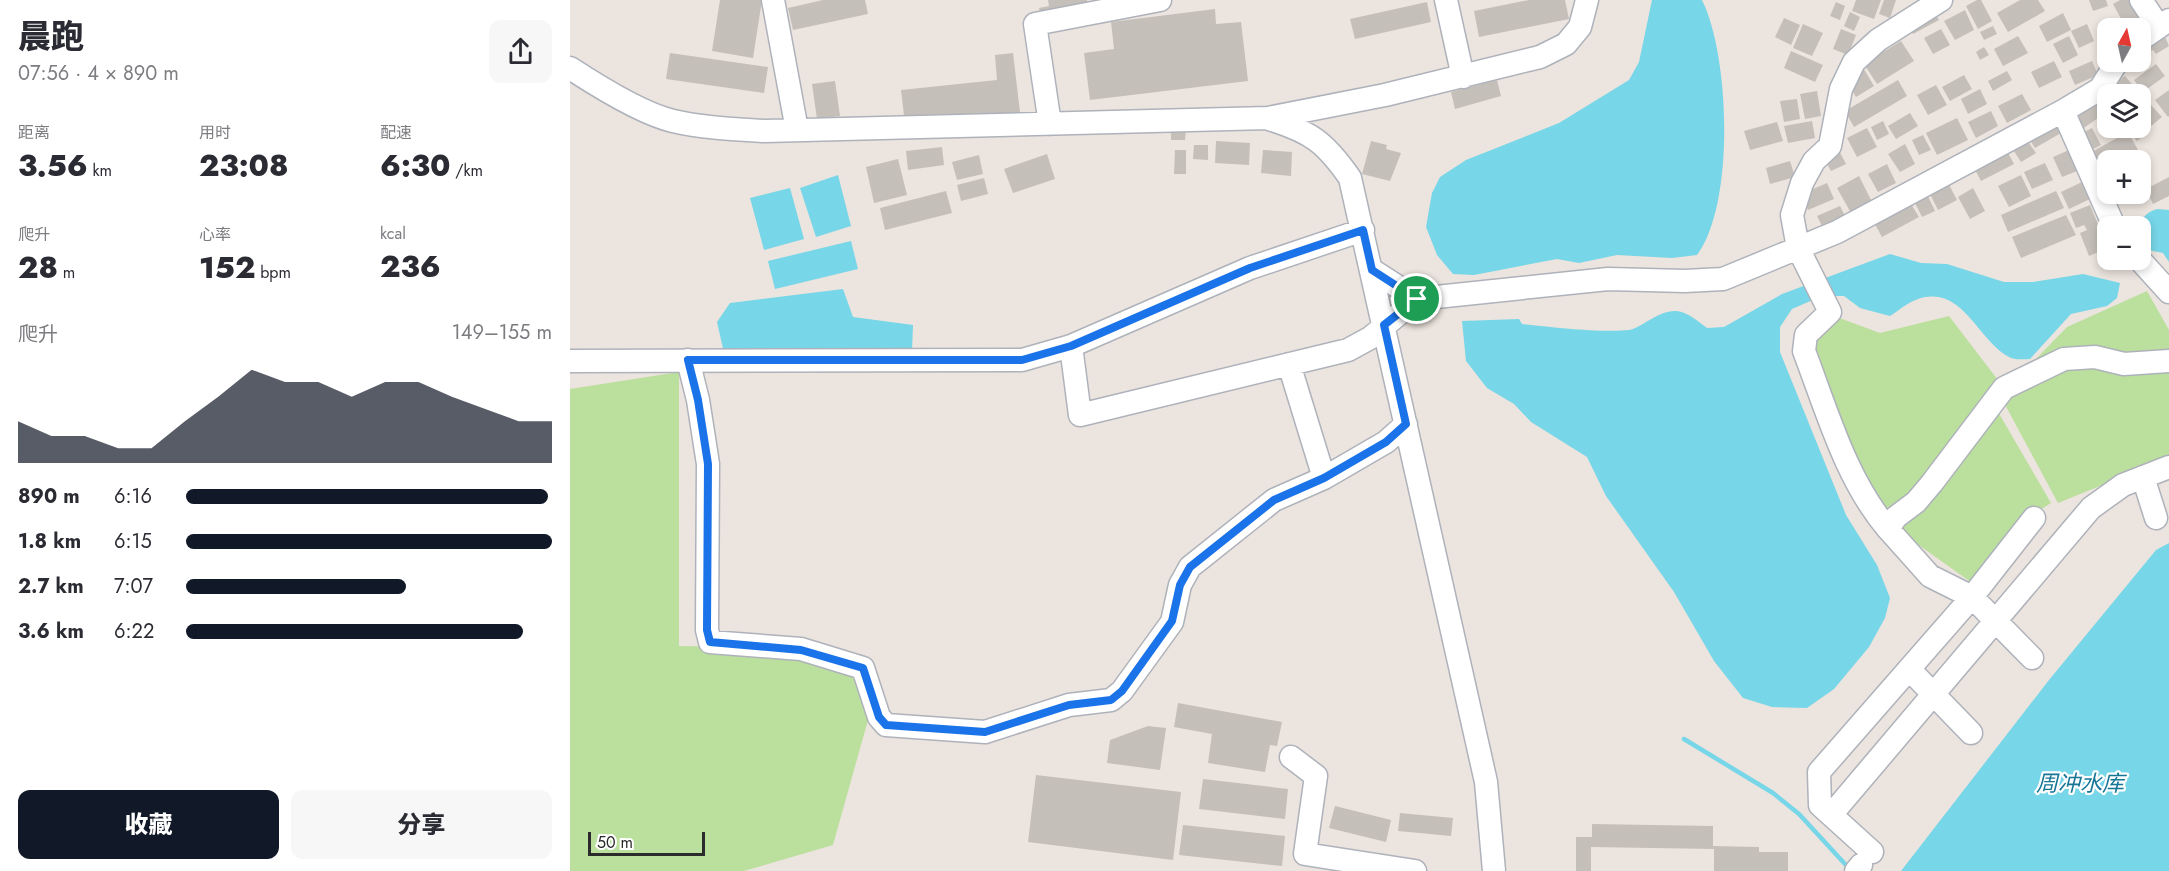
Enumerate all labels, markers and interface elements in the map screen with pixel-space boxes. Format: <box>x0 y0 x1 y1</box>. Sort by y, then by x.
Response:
text: 晨跑 <box>18 13 84 60</box>
north arrow <box>2097 18 2151 72</box>
map controls <box>2097 18 2151 270</box>
button: share <box>489 20 552 83</box>
text: 07:56 · 4 × 890 m <box>18 59 179 88</box>
button: layers <box>2097 84 2151 138</box>
text: 距离 <box>18 121 50 144</box>
text: 用时 <box>199 121 231 144</box>
text: 配速 <box>380 121 412 144</box>
text: 3.56 <box>18 144 88 187</box>
text: 23:08 <box>199 144 289 187</box>
text: 6:30 <box>380 144 451 187</box>
button: + <box>2097 150 2151 204</box>
text: km <box>88 159 112 182</box>
text: /km <box>451 159 483 182</box>
button: − <box>2097 216 2151 270</box>
text: kcal <box>380 222 406 245</box>
text: 爬升 <box>18 223 50 246</box>
text: 心率 <box>199 223 231 246</box>
text: 236 <box>380 245 441 288</box>
text: 28 <box>18 246 58 289</box>
text: 152 <box>199 246 255 289</box>
text: m <box>58 261 75 284</box>
text: bpm <box>255 261 291 284</box>
pin <box>1391 273 1442 324</box>
icon: arrive <box>1400 282 1433 315</box>
text: 149–155 m <box>452 318 552 347</box>
text: 爬升 <box>18 320 58 349</box>
text: 890 m <box>18 482 80 511</box>
text: 6:16 <box>114 482 152 511</box>
text: 1.8 km <box>18 527 81 556</box>
text: 6:15 <box>114 527 152 556</box>
text: 2.7 km <box>18 572 84 601</box>
text: 7:07 <box>114 572 153 601</box>
text: 3.6 km <box>18 617 84 646</box>
text: 6:22 <box>114 617 154 646</box>
water label: 周冲水库 <box>2036 767 2128 799</box>
button: 收藏 <box>18 790 279 859</box>
button: 分享 <box>291 790 552 859</box>
scale bar <box>588 829 705 856</box>
text: 50 m <box>597 831 633 854</box>

